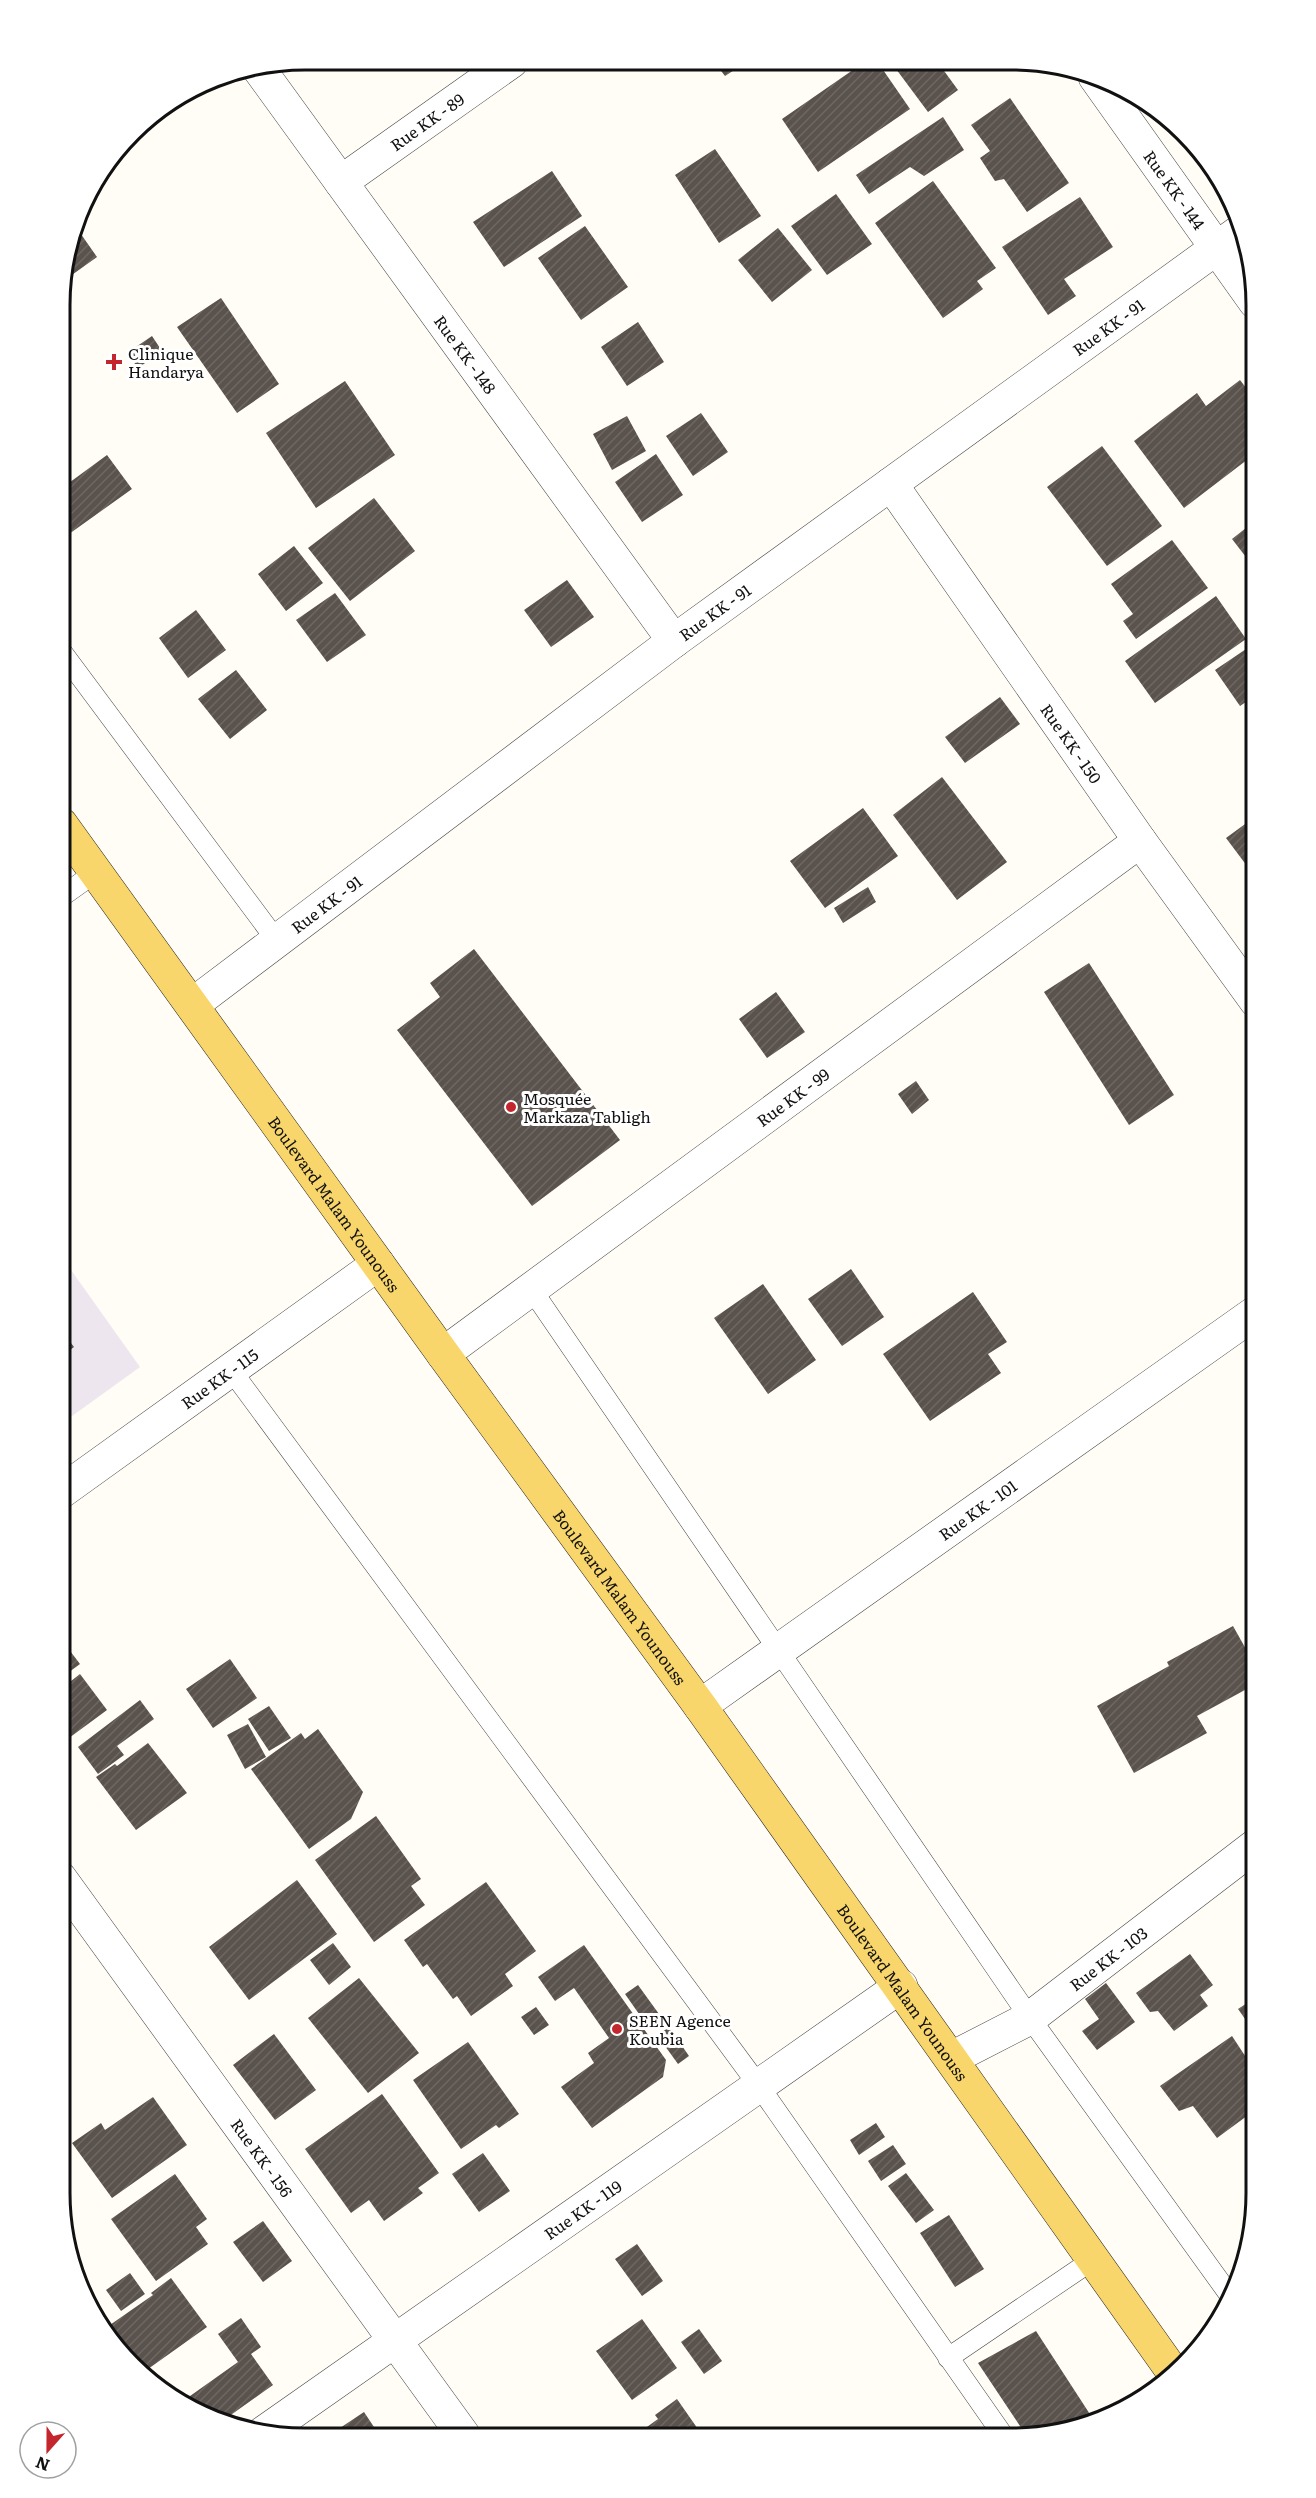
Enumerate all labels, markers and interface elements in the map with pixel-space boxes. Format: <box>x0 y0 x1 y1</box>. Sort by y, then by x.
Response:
street label: Rue KK - 89 <box>385 87 469 156</box>
street label: Rue KK - 144 <box>1138 145 1212 234</box>
street label: Rue KK - 91 <box>1067 292 1149 361</box>
street label: Rue KK - 148 <box>429 309 503 398</box>
place label: Clinique Handarya <box>128 341 204 383</box>
marker: Clinique Handarya <box>105 353 123 371</box>
street label: Rue KK - 91 <box>674 577 756 646</box>
street label: Rue KK - 150 <box>1035 698 1108 788</box>
street label: Rue KK - 91 <box>285 869 367 939</box>
street label: Rue KK - 99 <box>751 1062 834 1132</box>
place label: Mosquée Markaza Tabligh <box>523 1086 651 1128</box>
marker: Mosquée Markaza Tabligh <box>504 1100 518 1114</box>
street label: Boulevard Malam Younouss <box>263 1111 406 1297</box>
street label: Rue KK - 115 <box>176 1342 263 1414</box>
street label: Rue KK - 101 <box>933 1473 1022 1546</box>
street label: Boulevard Malam Younouss <box>548 1504 693 1690</box>
street label: Boulevard Malam Younouss <box>832 1899 974 2085</box>
street label: Rue KK - 103 <box>1064 1920 1152 1996</box>
place label: SEEN Agence Koubia <box>629 2008 731 2050</box>
marker: SEEN Agence Koubia <box>610 2022 624 2036</box>
street label: Rue KK - 156 <box>226 2113 299 2202</box>
street label: Rue KK - 119 <box>539 2174 626 2245</box>
north arrow <box>18 2420 78 2480</box>
text: N <box>32 2451 53 2479</box>

